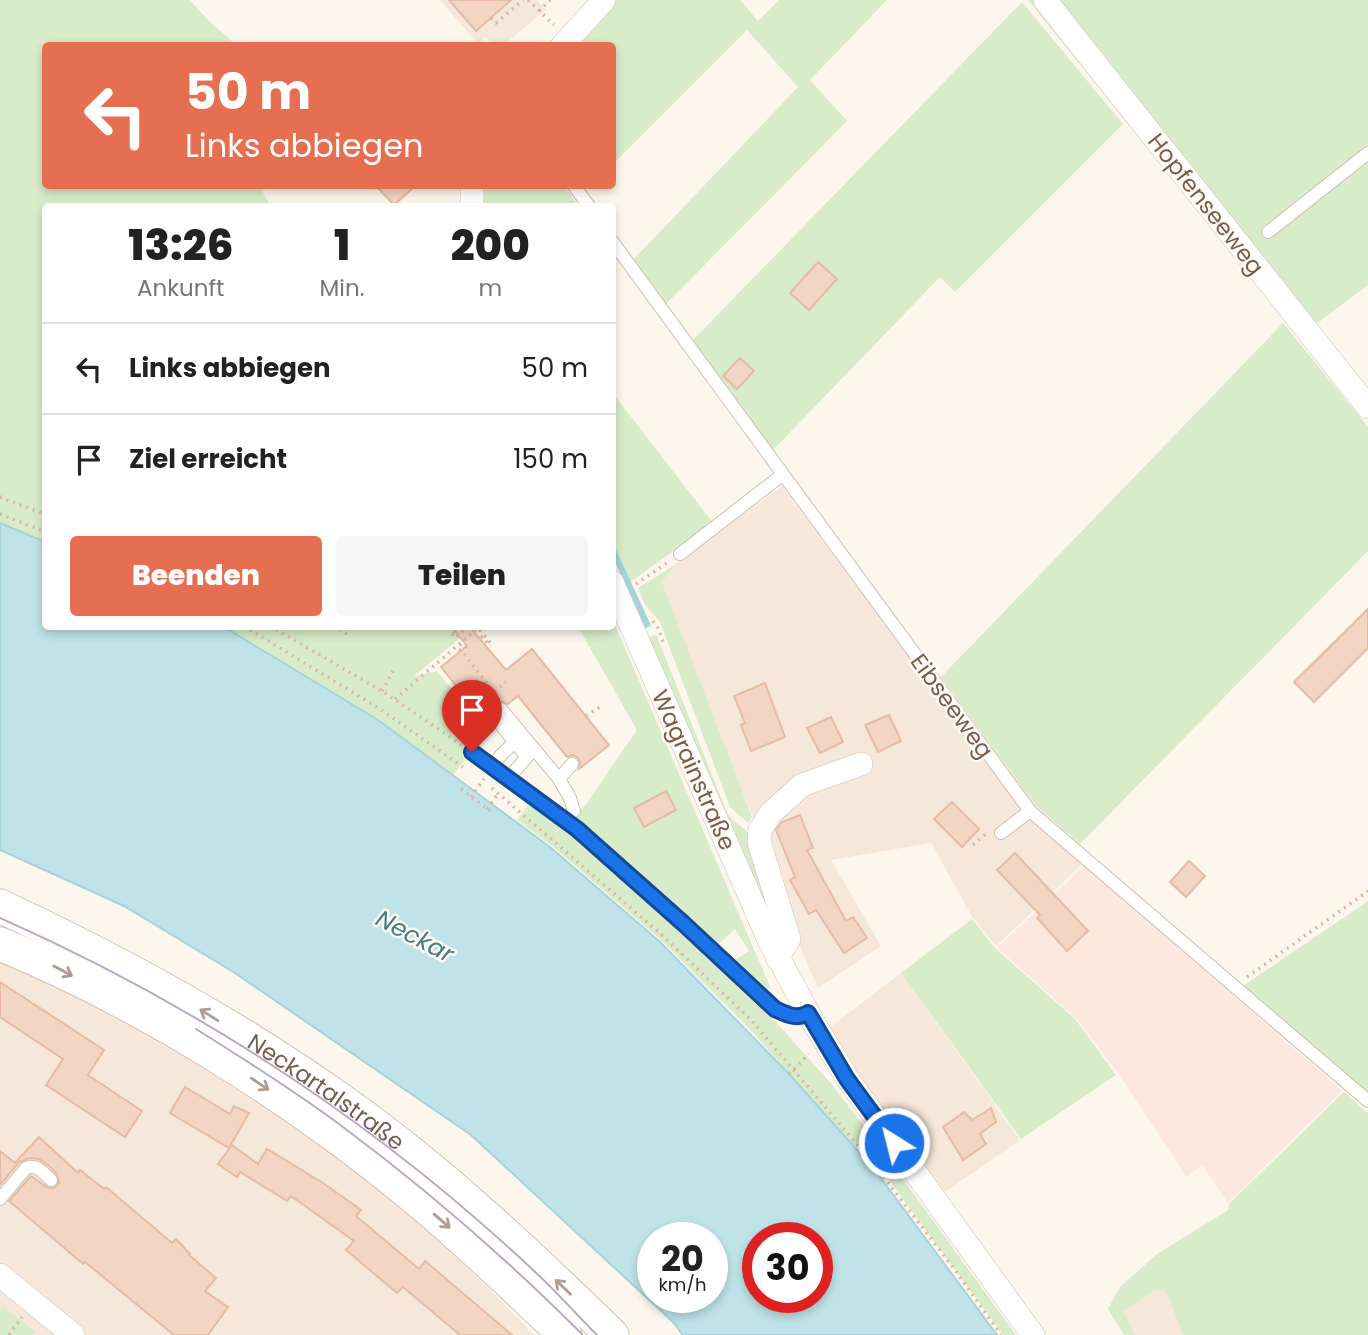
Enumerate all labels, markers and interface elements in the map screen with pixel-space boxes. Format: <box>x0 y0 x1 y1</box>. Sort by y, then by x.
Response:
text: 50 m <box>185 58 311 126</box>
icon: left <box>70 70 161 161</box>
text: Links abbiegen <box>185 123 423 168</box>
street label: Hopfenseeweg <box>1140 126 1272 282</box>
text: 13:26 <box>128 216 233 275</box>
text: 1 <box>334 216 350 275</box>
text: 200 <box>451 216 530 275</box>
text: Ankunft <box>137 272 224 304</box>
text: Min. <box>320 272 365 304</box>
text: m <box>478 272 502 304</box>
icon: left <box>70 350 108 388</box>
text: Links abbiegen <box>129 350 331 386</box>
text: 50 m <box>522 350 588 386</box>
icon: arrive <box>70 441 108 479</box>
text: Ziel erreicht <box>129 441 287 477</box>
text: 150 m <box>513 441 588 477</box>
button: Beenden <box>70 536 322 616</box>
button: Teilen <box>336 536 588 616</box>
street label: Eibseeweg <box>903 647 1001 765</box>
pin <box>442 680 502 752</box>
street label: Wagrainstraße <box>644 685 744 855</box>
icon: arrive <box>453 691 491 729</box>
water label: Neckar <box>370 902 461 971</box>
one-way arrow <box>52 965 72 979</box>
one-way arrow <box>199 1008 219 1022</box>
street label: Neckartalstraße <box>242 1026 411 1158</box>
one-way arrow <box>250 1077 269 1092</box>
position arrow <box>857 1106 931 1180</box>
one-way arrow <box>432 1213 450 1229</box>
speed limit sign: 30 <box>742 1222 833 1313</box>
text: 20 <box>661 1234 704 1283</box>
text: km/h <box>659 1272 706 1297</box>
one-way arrow <box>555 1279 572 1296</box>

